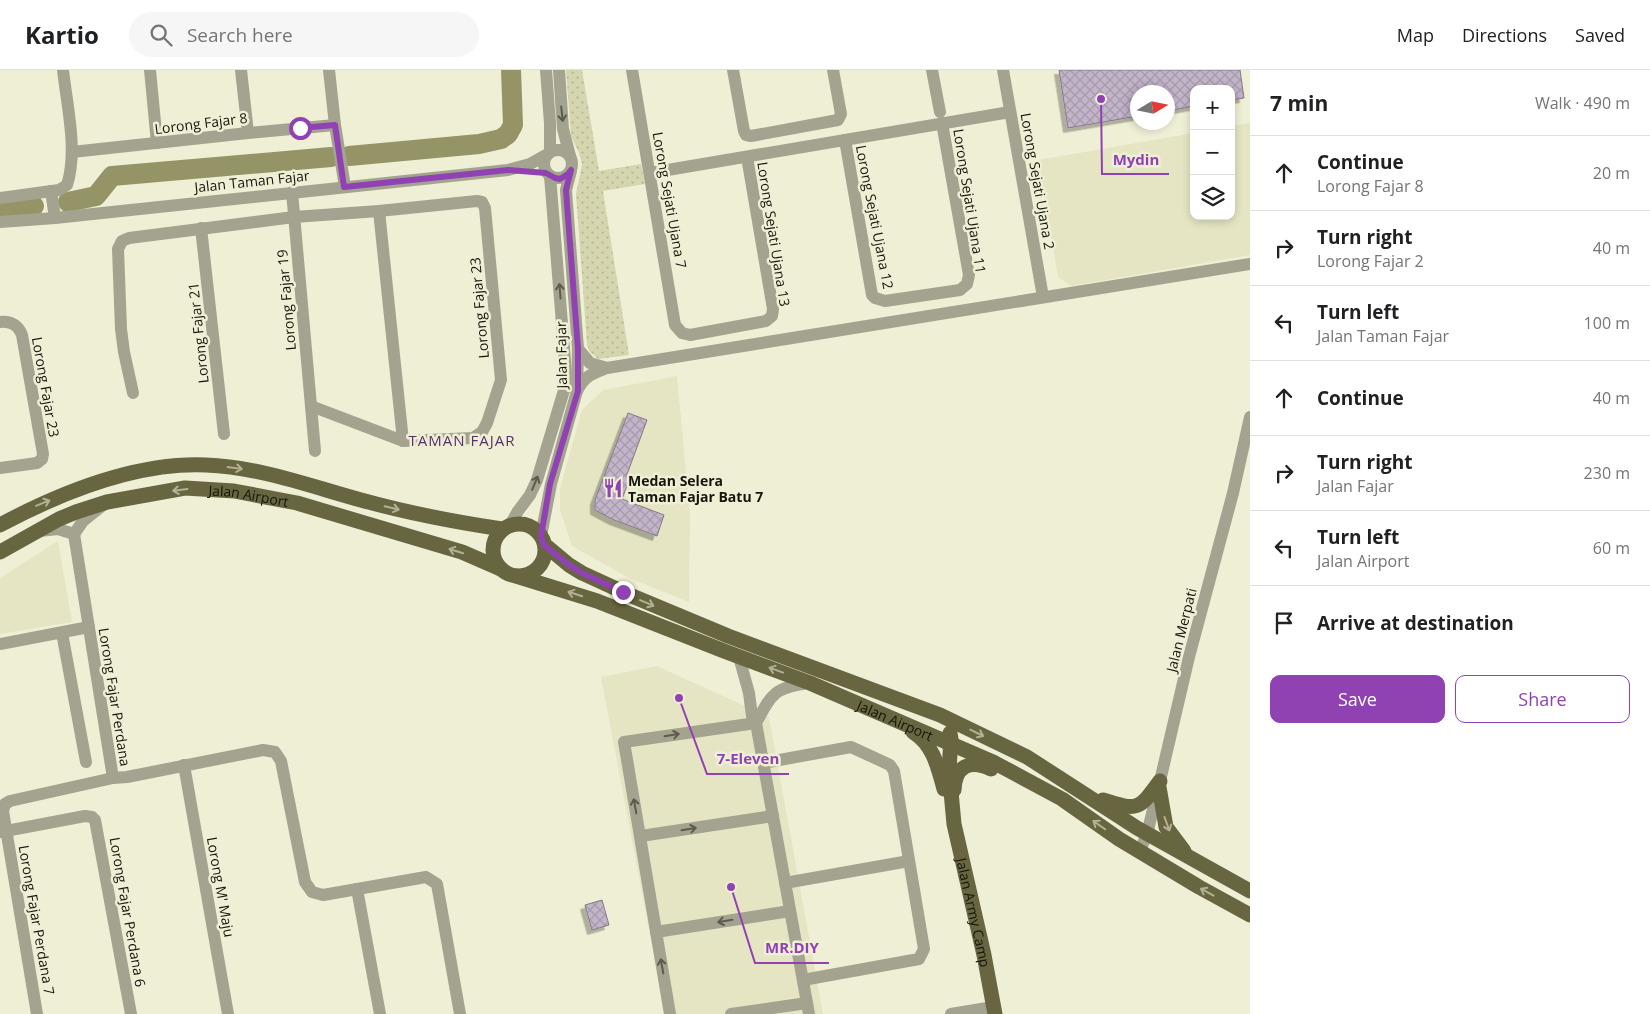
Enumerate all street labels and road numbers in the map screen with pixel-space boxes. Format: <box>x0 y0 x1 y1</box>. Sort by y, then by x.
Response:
street label: Lorong Fajar 8 <box>153 108 249 138</box>
street label: Lorong Sejati Ujana 2 <box>1017 111 1059 251</box>
street label: Lorong Sejati Ujana 11 <box>949 127 991 275</box>
street label: Lorong Sejati Ujana 7 <box>649 130 691 270</box>
street label: Lorong Sejati Ujana 12 <box>852 143 898 291</box>
street label: Lorong Sejati Ujana 13 <box>753 160 795 308</box>
street label: Jalan Taman Fajar <box>192 165 311 197</box>
street label: Lorong Fajar 19 <box>272 249 300 351</box>
street label: Lorong Fajar 23 <box>465 257 493 359</box>
street label: Lorong Fajar 21 <box>183 282 213 384</box>
street label: Jalan Fajar <box>551 321 571 391</box>
street label: Lorong Fajar 23 <box>28 335 64 439</box>
street label: Jalan Airport <box>206 480 290 511</box>
street label: Jalan Merpati <box>1161 586 1201 676</box>
street label: Lorong Fajar Perdana <box>95 626 135 768</box>
street label: Jalan Airport <box>853 694 936 745</box>
street label: Lorong M' Maju <box>203 835 239 939</box>
street label: Lorong Fajar Perdana 6 <box>105 836 151 988</box>
street label: Lorong Fajar Perdana 7 <box>14 844 60 996</box>
street label: Jalan Army Camp <box>952 854 996 969</box>

